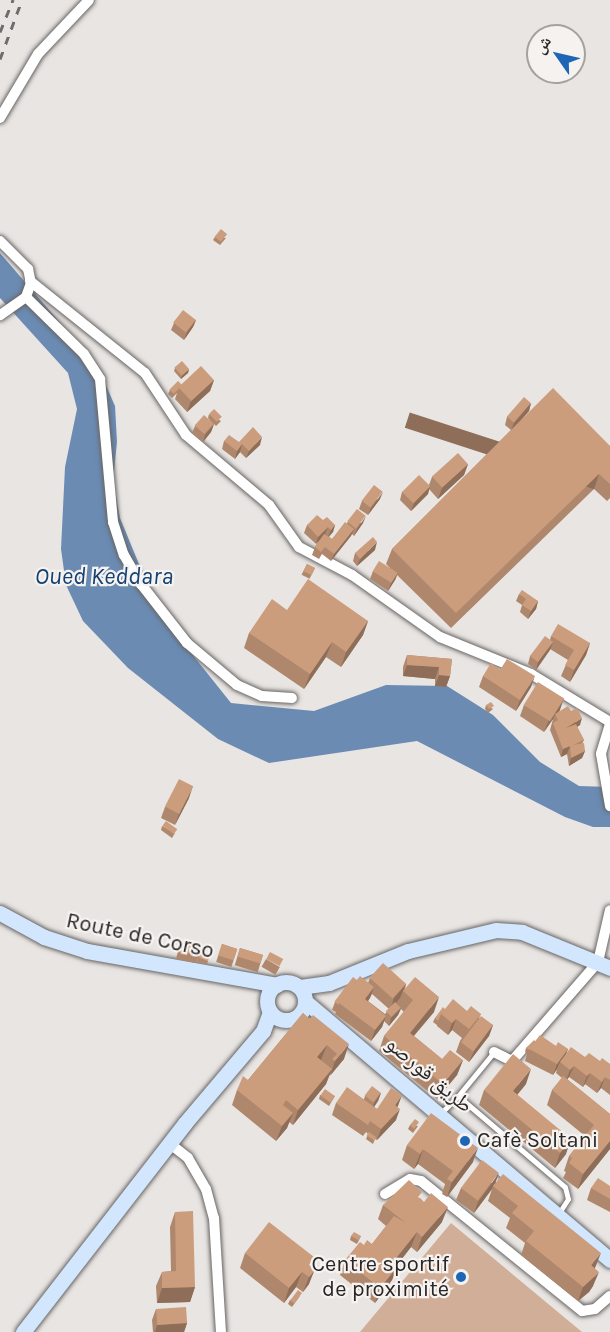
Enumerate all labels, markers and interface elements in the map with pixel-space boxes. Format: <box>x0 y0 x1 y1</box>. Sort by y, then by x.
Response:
north arrow <box>526 24 586 84</box>
text: ش <box>530 32 555 57</box>
water label: Oued Keddara <box>35 563 173 591</box>
street label: Route de Corso <box>64 907 216 965</box>
street label: طريق قورصو <box>380 1031 478 1119</box>
place label: Cafè Soltani <box>477 1128 598 1154</box>
marker: Cafè Soltani <box>458 1134 472 1148</box>
place label: Centre sportif de proximité <box>311 1251 449 1302</box>
marker: Centre sportif de proximité <box>454 1270 468 1284</box>

